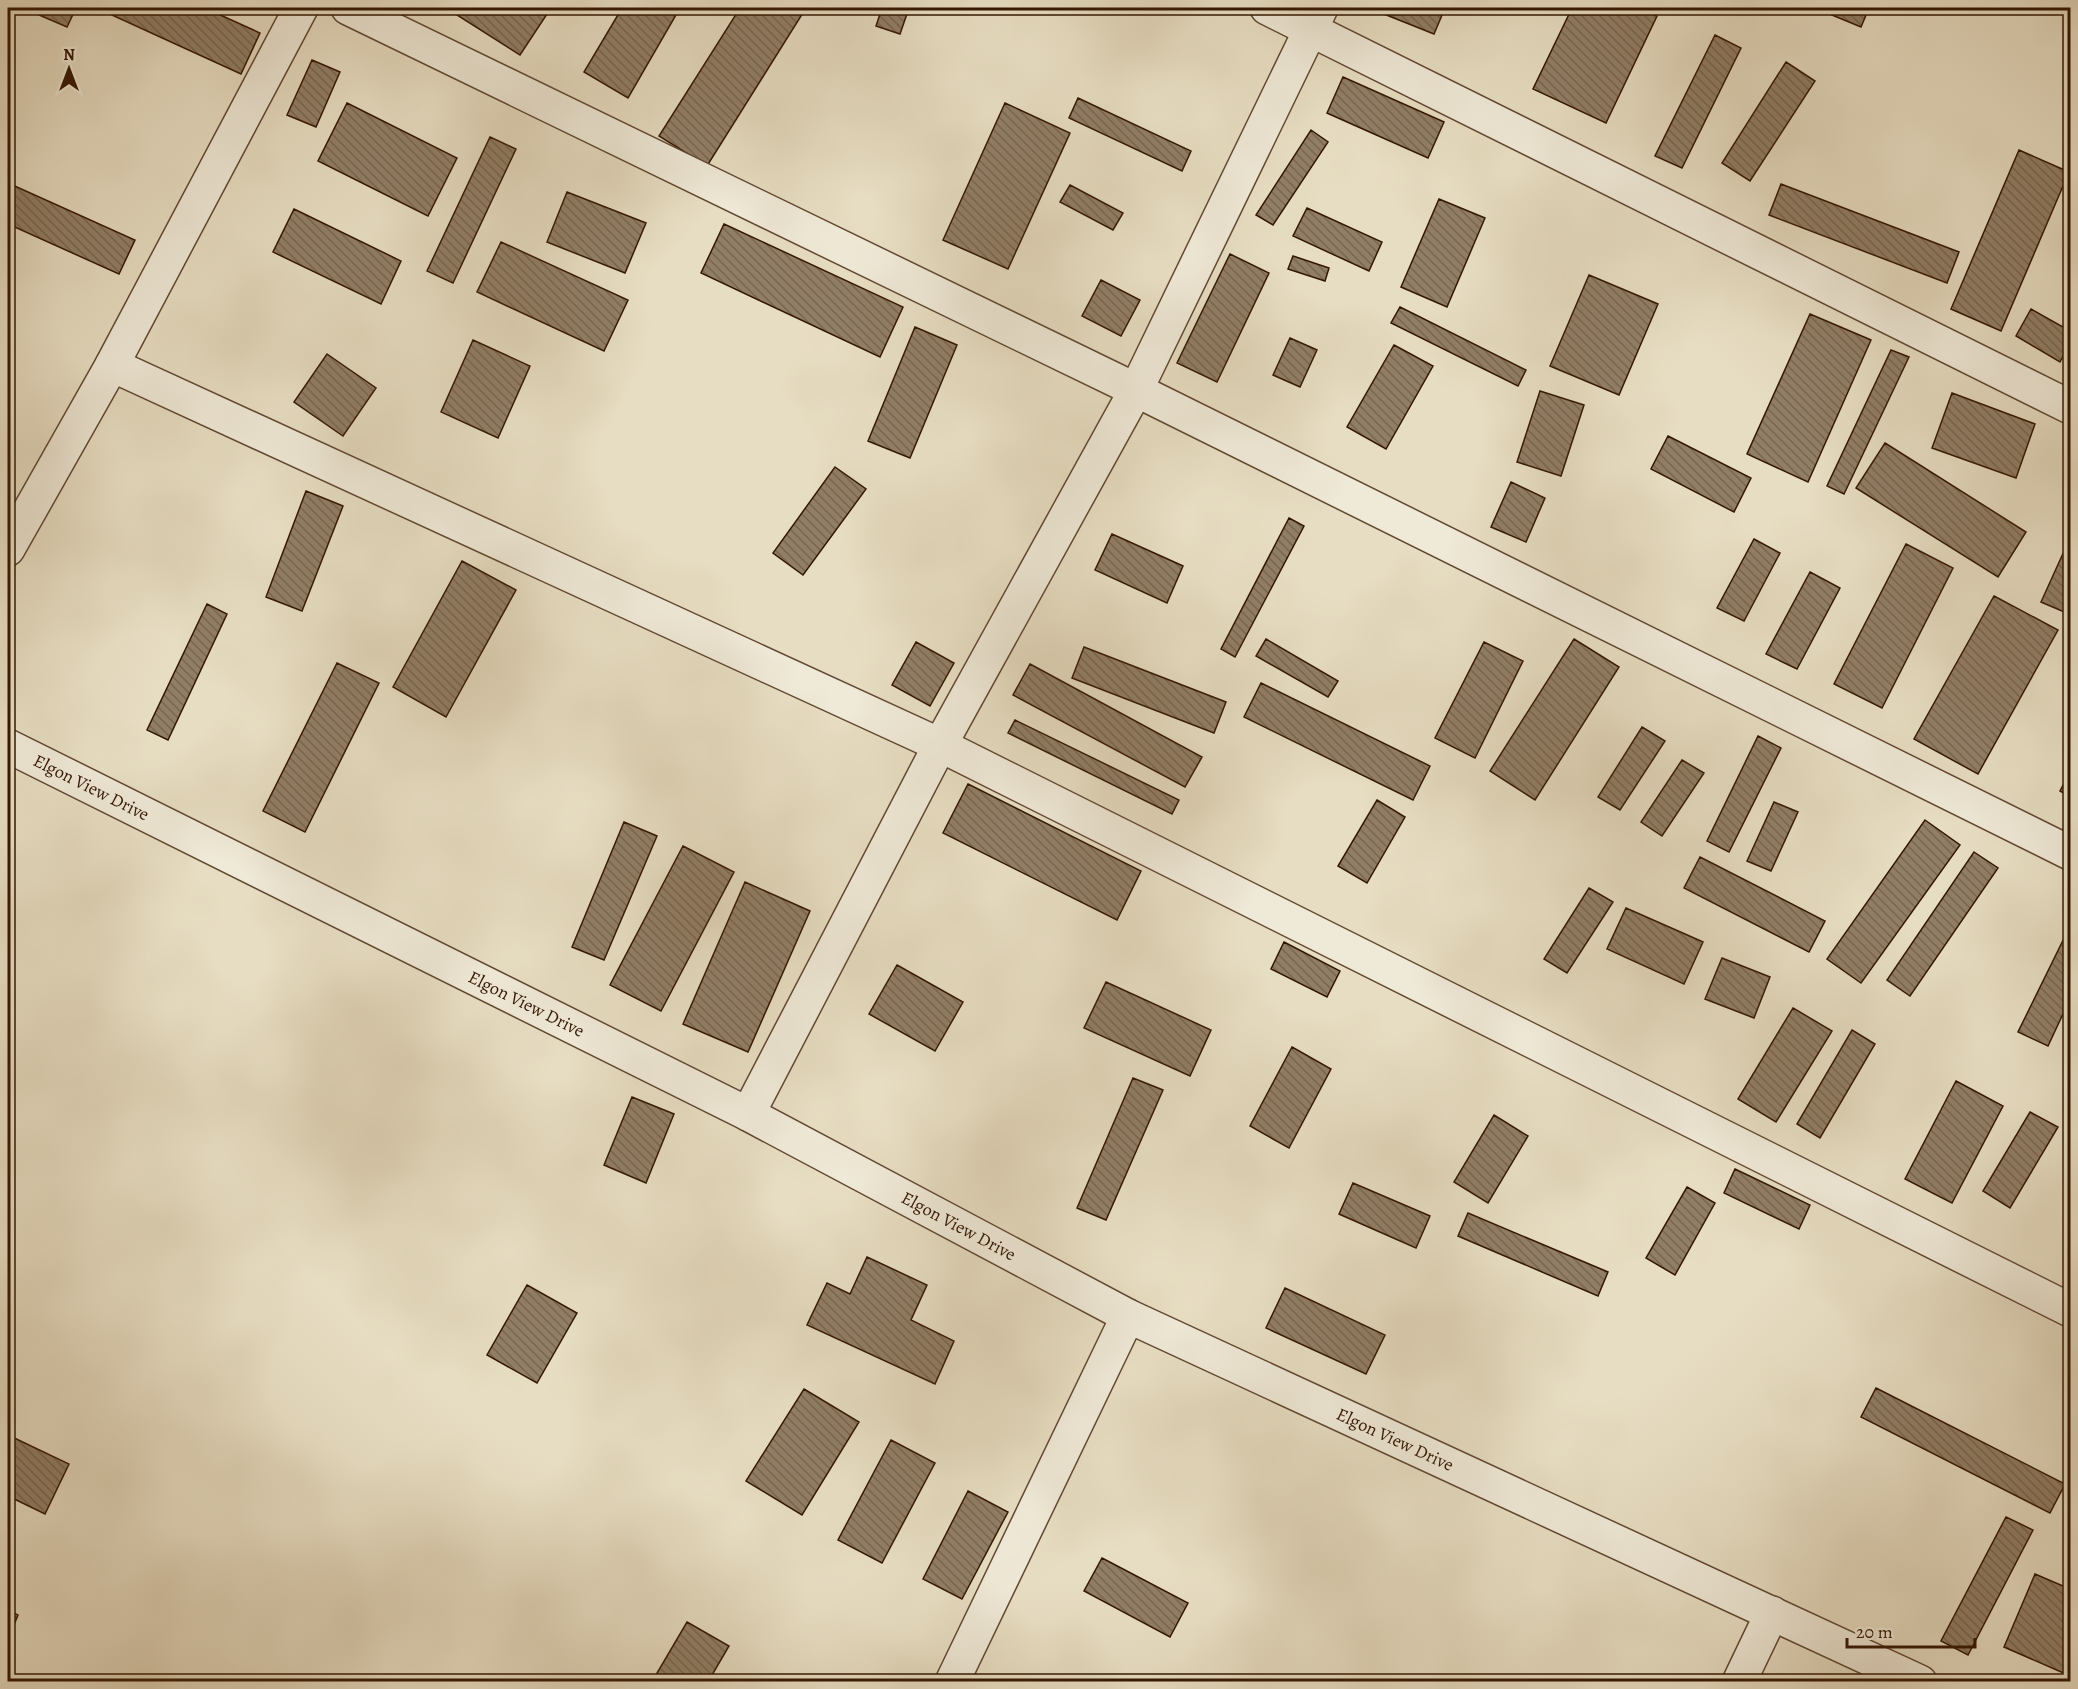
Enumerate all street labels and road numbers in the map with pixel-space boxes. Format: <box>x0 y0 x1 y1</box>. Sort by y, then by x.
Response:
street label: Elgon View Drive <box>29 748 153 826</box>
street label: Elgon View Drive <box>464 965 588 1043</box>
street label: Elgon View Drive <box>897 1186 1020 1266</box>
street label: Elgon View Drive <box>1333 1402 1458 1477</box>

